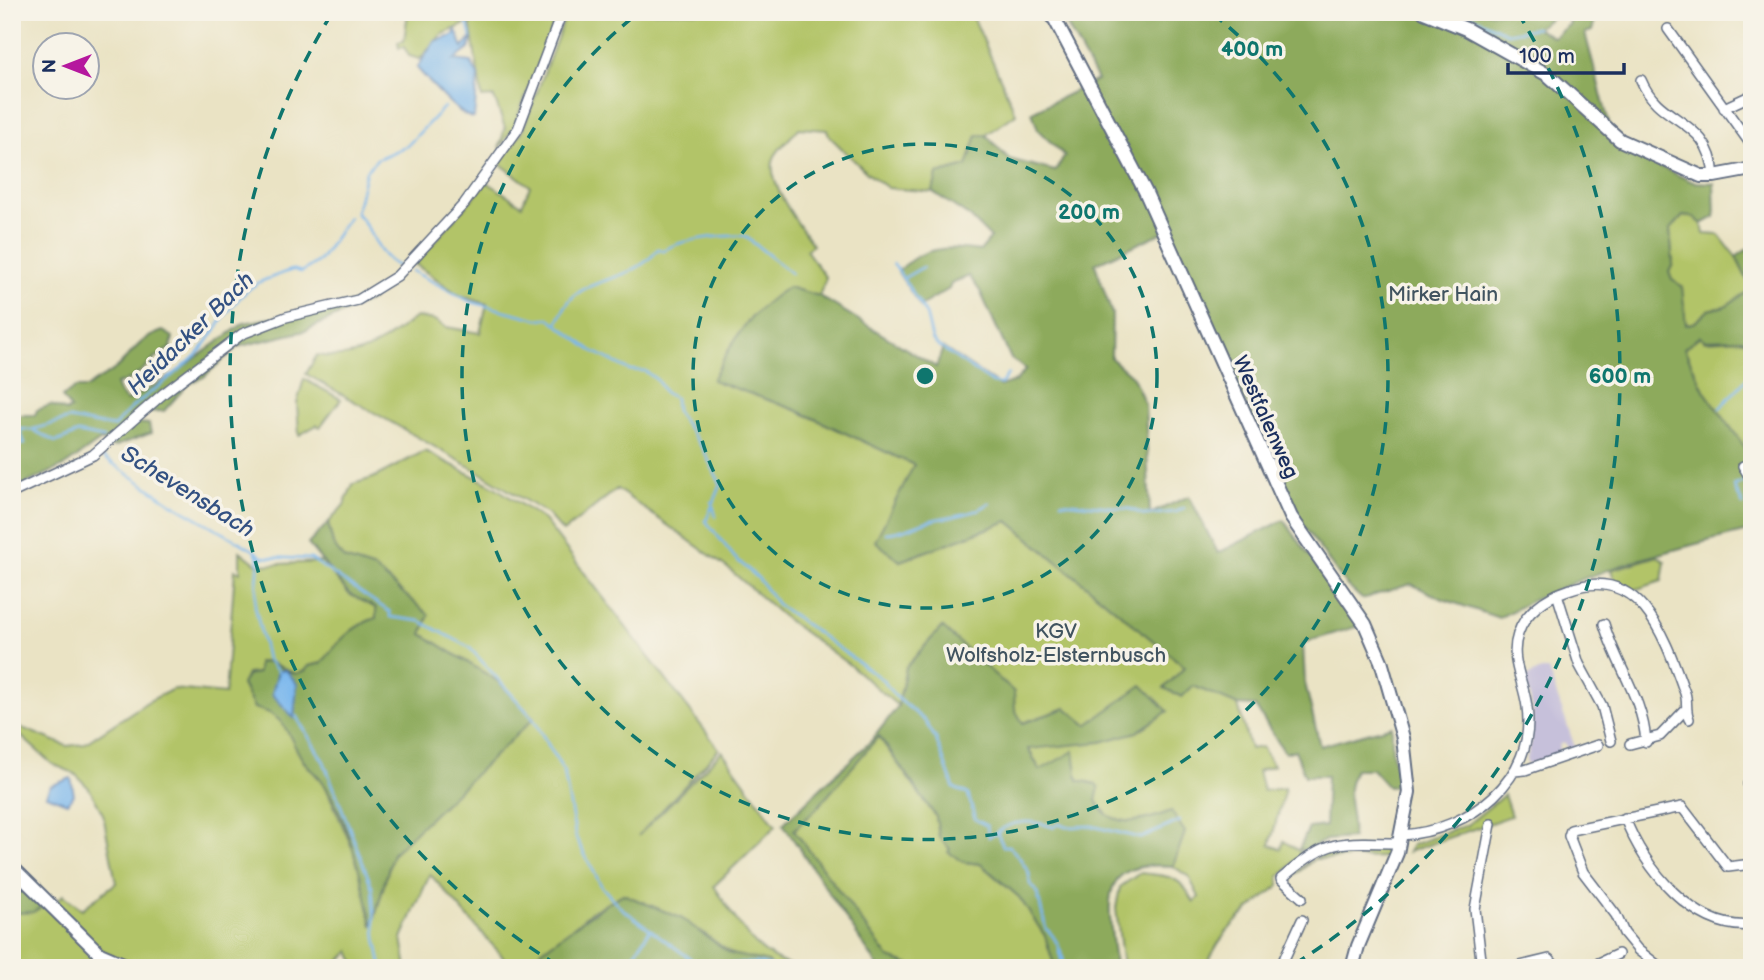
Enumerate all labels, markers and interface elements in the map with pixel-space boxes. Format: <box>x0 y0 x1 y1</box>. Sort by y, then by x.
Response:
north arrow <box>32 32 102 102</box>
scale bar <box>1508 32 1624 76</box>
text: 400 m <box>1221 37 1283 62</box>
text: 100 m <box>1519 44 1575 69</box>
text: N <box>39 59 62 73</box>
text: 200 m <box>1058 200 1120 225</box>
water label: Heidacker Bach <box>121 266 260 401</box>
park label: Mirker Hain <box>1388 282 1498 307</box>
street label: Westfalenweg <box>1227 352 1304 483</box>
centre of rings <box>913 364 937 388</box>
text: 600 m <box>1589 364 1651 389</box>
water label: Schevensbach <box>116 440 260 544</box>
park label: KGV Wolfsholz-Elsternbusch <box>946 619 1166 668</box>

